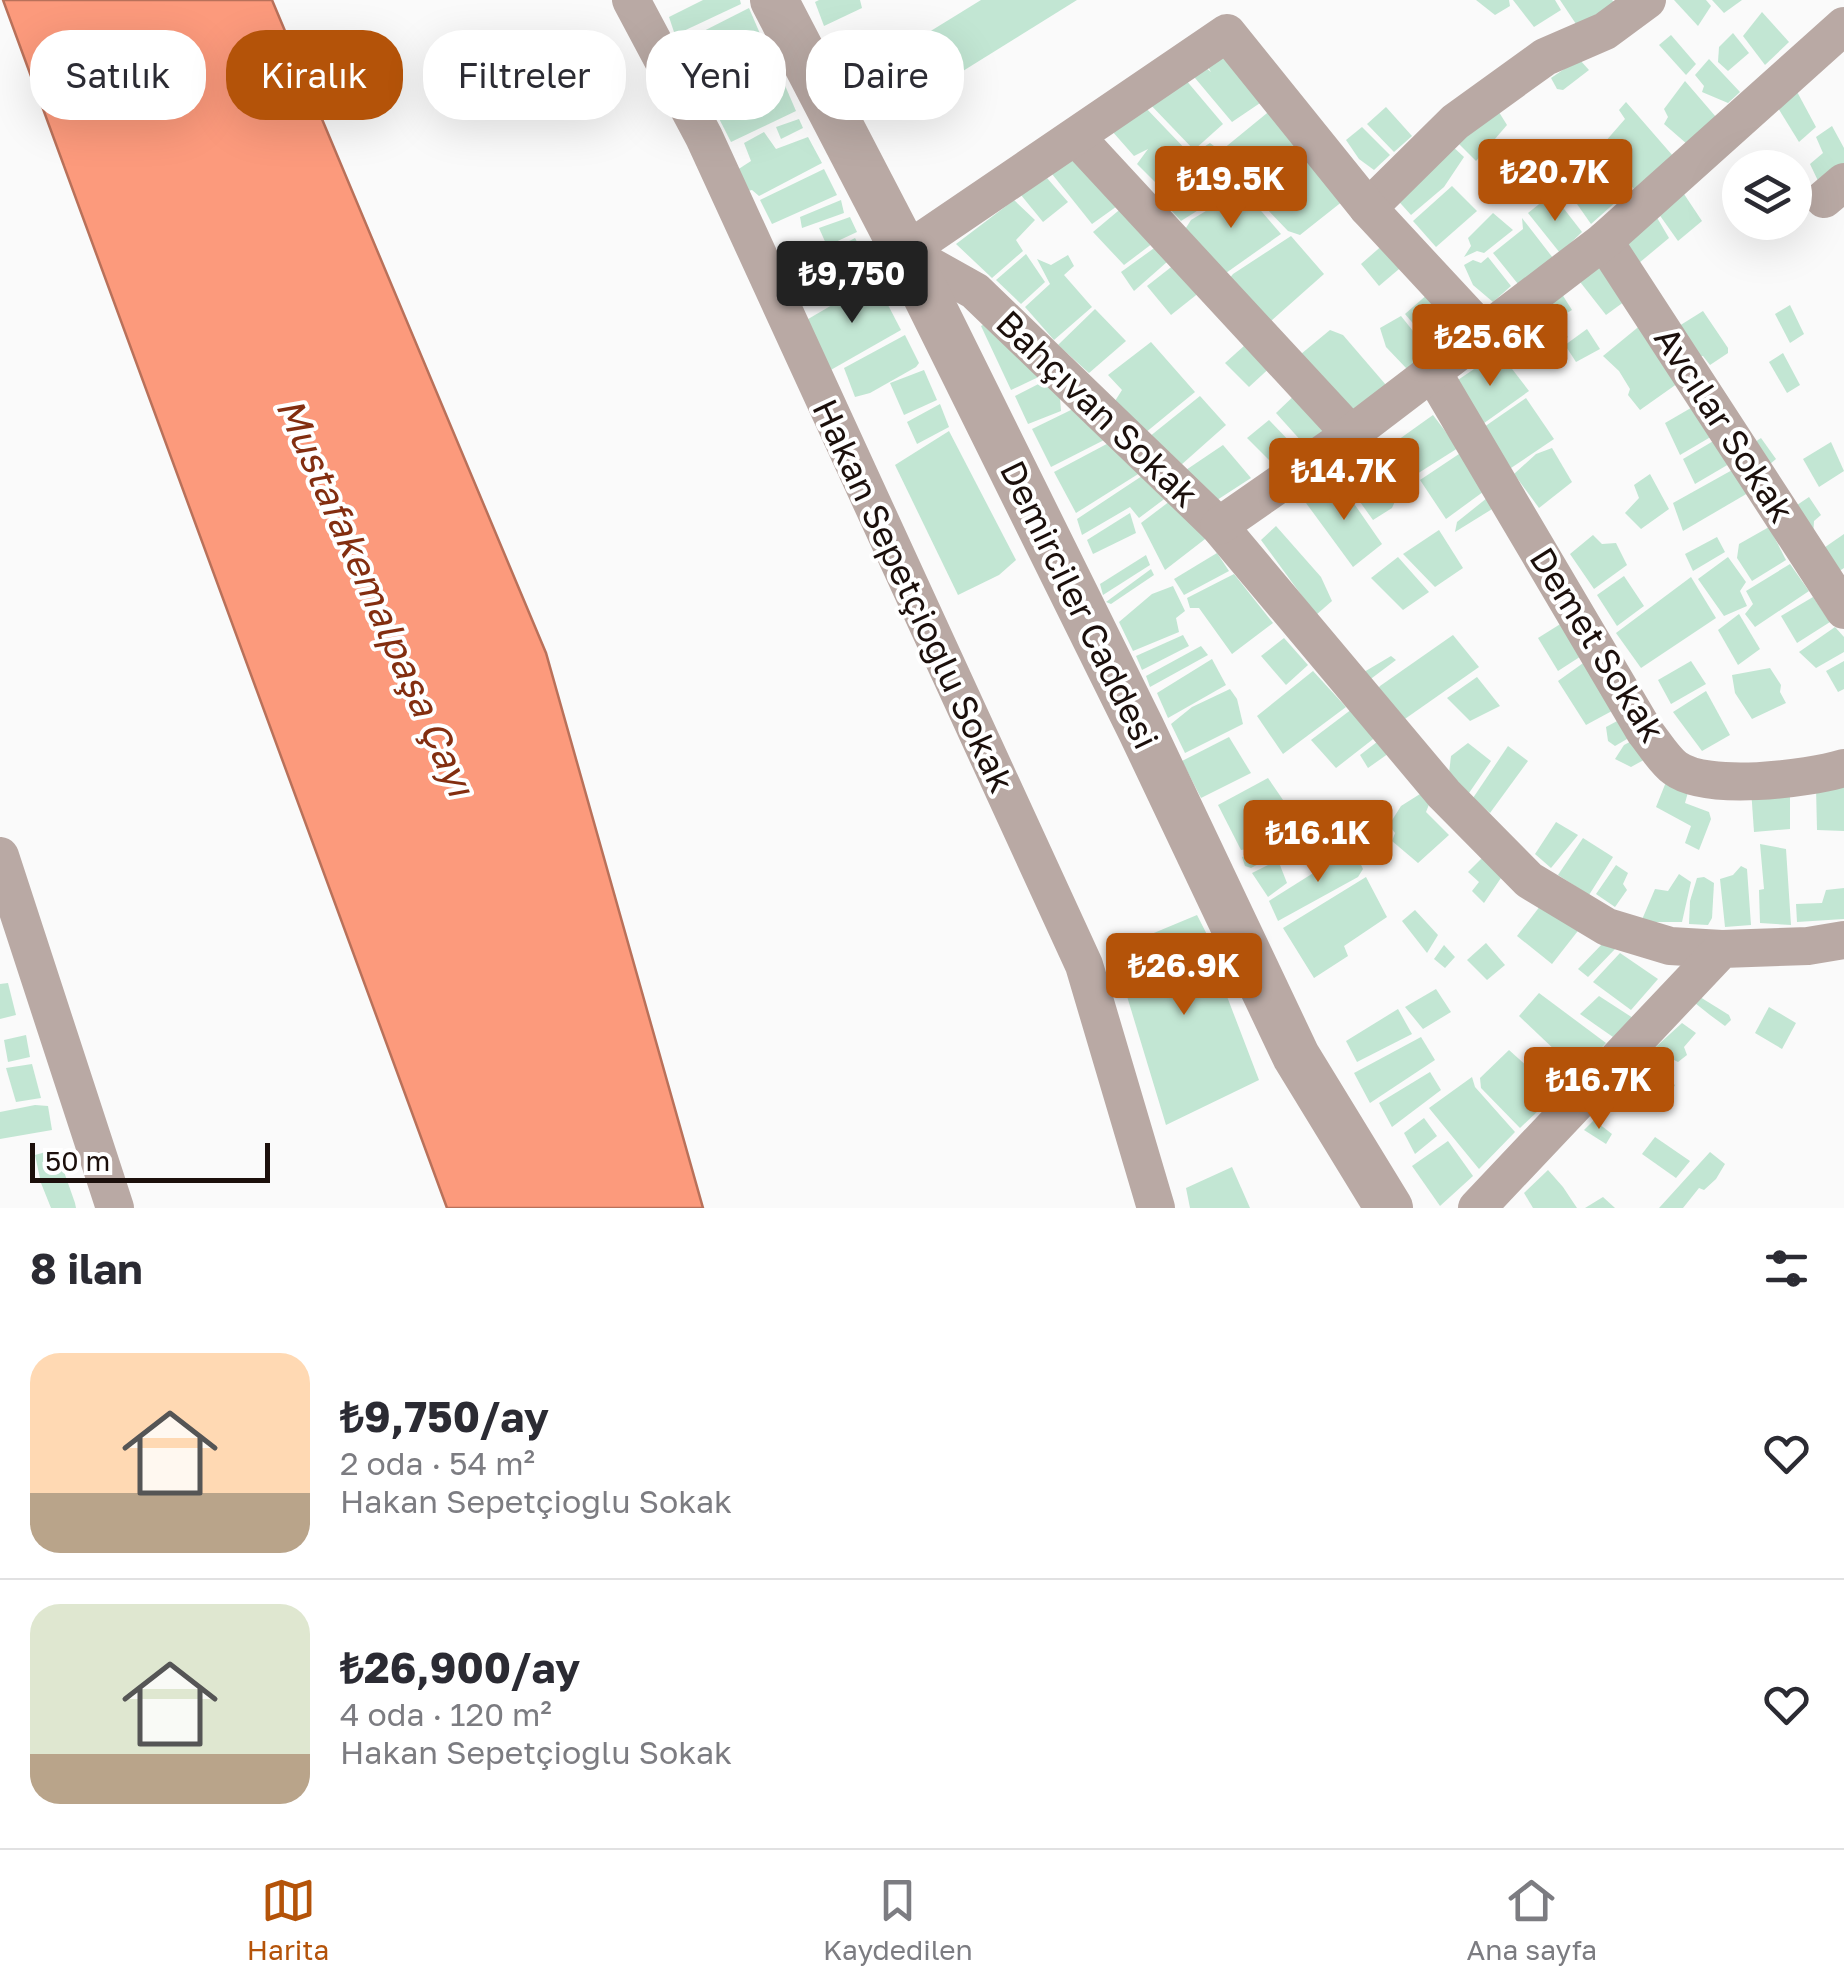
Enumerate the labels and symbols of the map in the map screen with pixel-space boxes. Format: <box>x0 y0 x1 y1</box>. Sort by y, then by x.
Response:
pin: ₺20.7K <box>1474 139 1636 224</box>
pin: ₺19.5K <box>1150 146 1312 231</box>
pin: ₺9,750 <box>771 241 933 326</box>
street label: Bahçıvan Sokak <box>988 301 1207 515</box>
pin: ₺25.6K <box>1409 304 1571 389</box>
street label: Avcılar Sokak <box>1646 319 1804 530</box>
water label: Mustafakemalpaşa Çayı <box>268 390 485 804</box>
street label: Hakan Sepetçioğlu Sokak <box>804 392 1024 799</box>
pin: ₺14.7K <box>1263 438 1425 523</box>
street label: Demirciler Caddesi <box>992 454 1168 755</box>
street label: Demet Sokak <box>1521 540 1674 749</box>
pin: ₺16.1K <box>1237 800 1399 885</box>
pin: ₺26.9K <box>1103 933 1265 1018</box>
pin: ₺16.7K <box>1518 1047 1680 1132</box>
scale bar <box>30 1138 270 1182</box>

